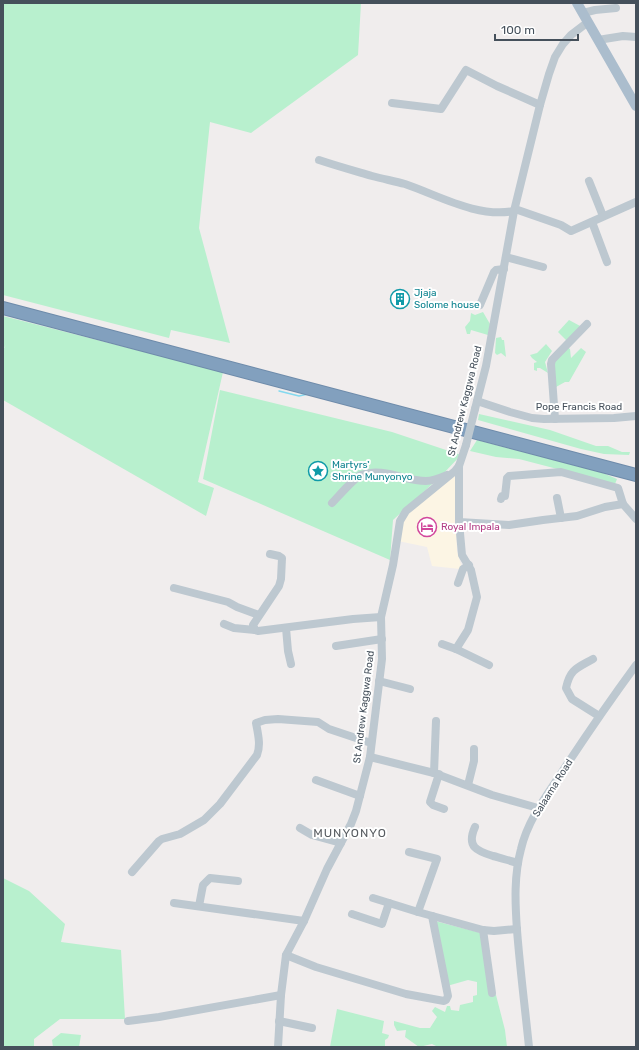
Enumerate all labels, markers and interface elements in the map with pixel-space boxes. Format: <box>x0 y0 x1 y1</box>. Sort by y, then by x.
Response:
scale bar <box>495 16 578 42</box>
text: 100 m <box>501 23 535 37</box>
place label: Jjaja Solome house <box>414 287 480 311</box>
building icon: Jjaja Solome house <box>389 288 411 310</box>
street label: St Andrew Kaggwa Road <box>445 345 485 457</box>
street label: Pope Francis Road <box>536 401 622 413</box>
place label: Martyrs' Shrine Munyonyo <box>332 459 413 483</box>
place icon: Martyrs' Shrine Munyonyo <box>307 460 329 482</box>
hotel icon: Royal Impala <box>416 516 438 538</box>
place label: Royal Impala <box>441 521 500 533</box>
street label: St Andrew Kaggwa Road <box>351 650 377 764</box>
street label: Salaama Road <box>530 757 576 819</box>
district label: MUNYONYO <box>313 826 387 840</box>

